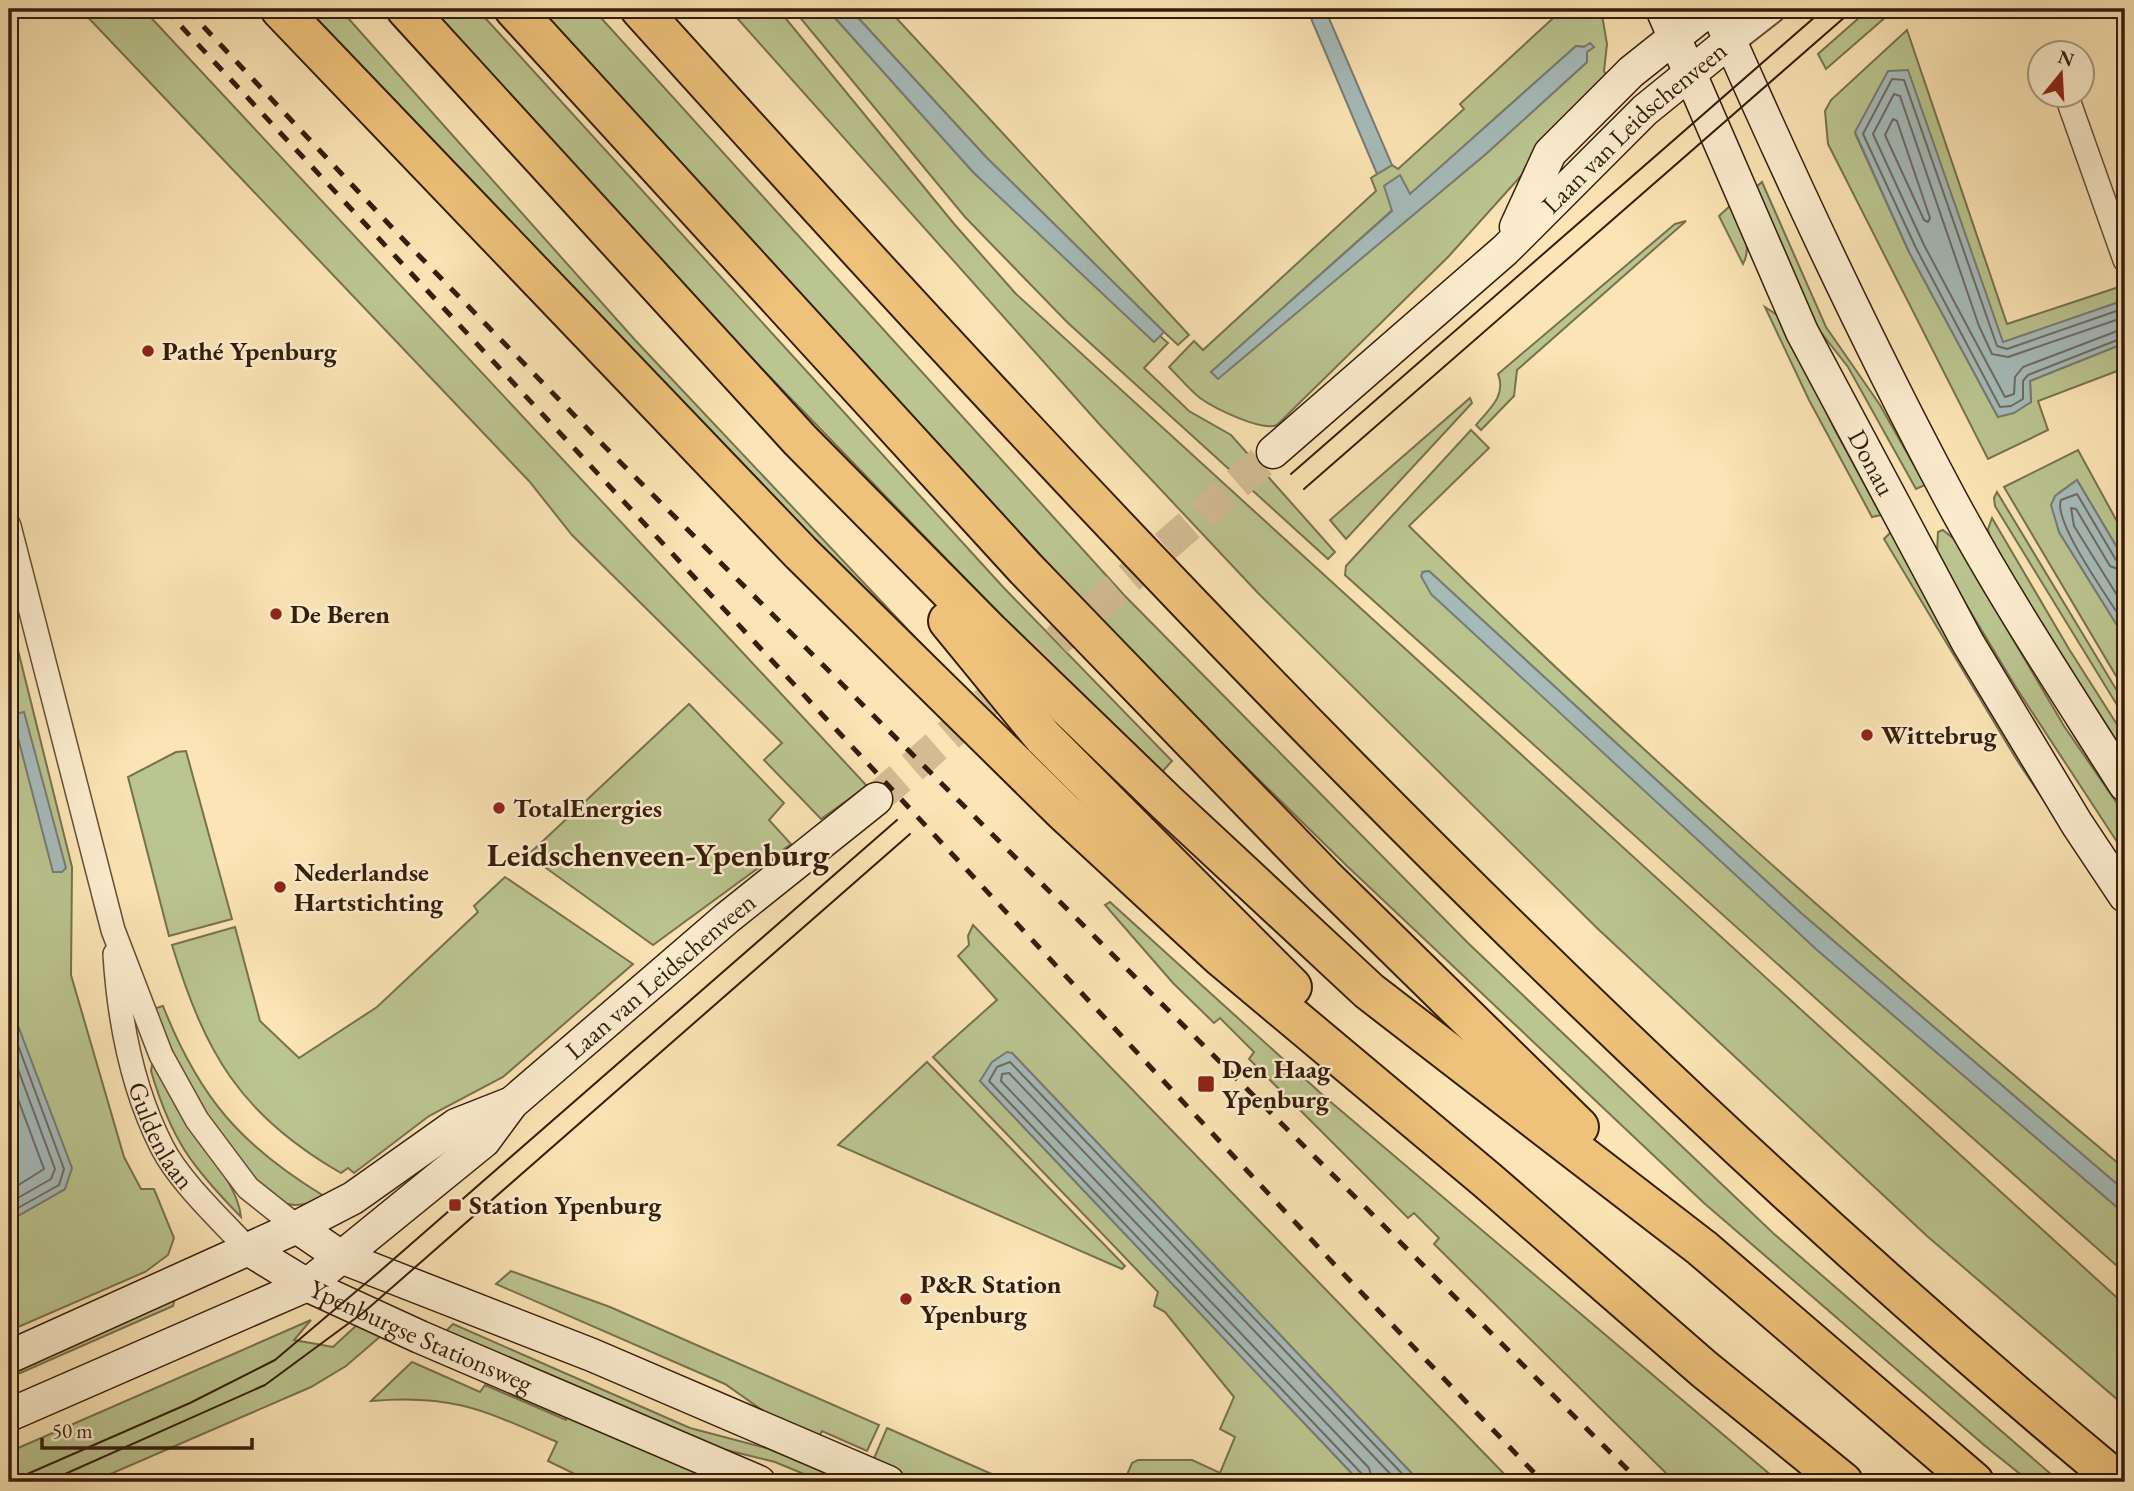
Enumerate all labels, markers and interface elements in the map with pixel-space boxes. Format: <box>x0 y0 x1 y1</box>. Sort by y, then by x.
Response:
street label: Laan van Leidschenveen <box>1534 33 1734 221</box>
north arrow <box>2025 38 2096 108</box>
text: N <box>2055 44 2078 73</box>
place label: Pathé Ypenburg <box>162 334 338 368</box>
marker: Pathé Ypenburg <box>140 343 156 359</box>
street label: Donau <box>1840 424 1903 502</box>
place label: De Beren <box>290 597 390 631</box>
marker: De Beren <box>268 606 284 622</box>
place label: Wittebrug <box>1881 718 1998 752</box>
marker: Wittebrug <box>1859 727 1875 743</box>
place label: TotalEnergies <box>513 791 662 825</box>
marker: TotalEnergies <box>491 800 507 816</box>
district label: Leidschenveen-Ypenburg <box>487 833 830 876</box>
place label: Nederlandse Hartstichting <box>294 855 444 919</box>
marker: Nederlandse Hartstichting <box>272 879 288 895</box>
street label: Laan van Leidschenveen <box>558 885 763 1067</box>
place label: Den Haag Ypenburg <box>1222 1052 1331 1116</box>
marker: Den Haag Ypenburg <box>1196 1074 1216 1094</box>
street label: Guldenlaan <box>120 1077 202 1197</box>
place label: Station Ypenburg <box>469 1188 662 1222</box>
marker: Station Ypenburg <box>447 1197 463 1213</box>
place label: P&R Station Ypenburg <box>920 1267 1062 1331</box>
street label: Ypenburgse Stationsweg <box>304 1271 539 1400</box>
marker: P&R Station Ypenburg <box>898 1291 914 1307</box>
scale bar <box>42 1407 252 1451</box>
text: 50 m <box>52 1417 93 1444</box>

